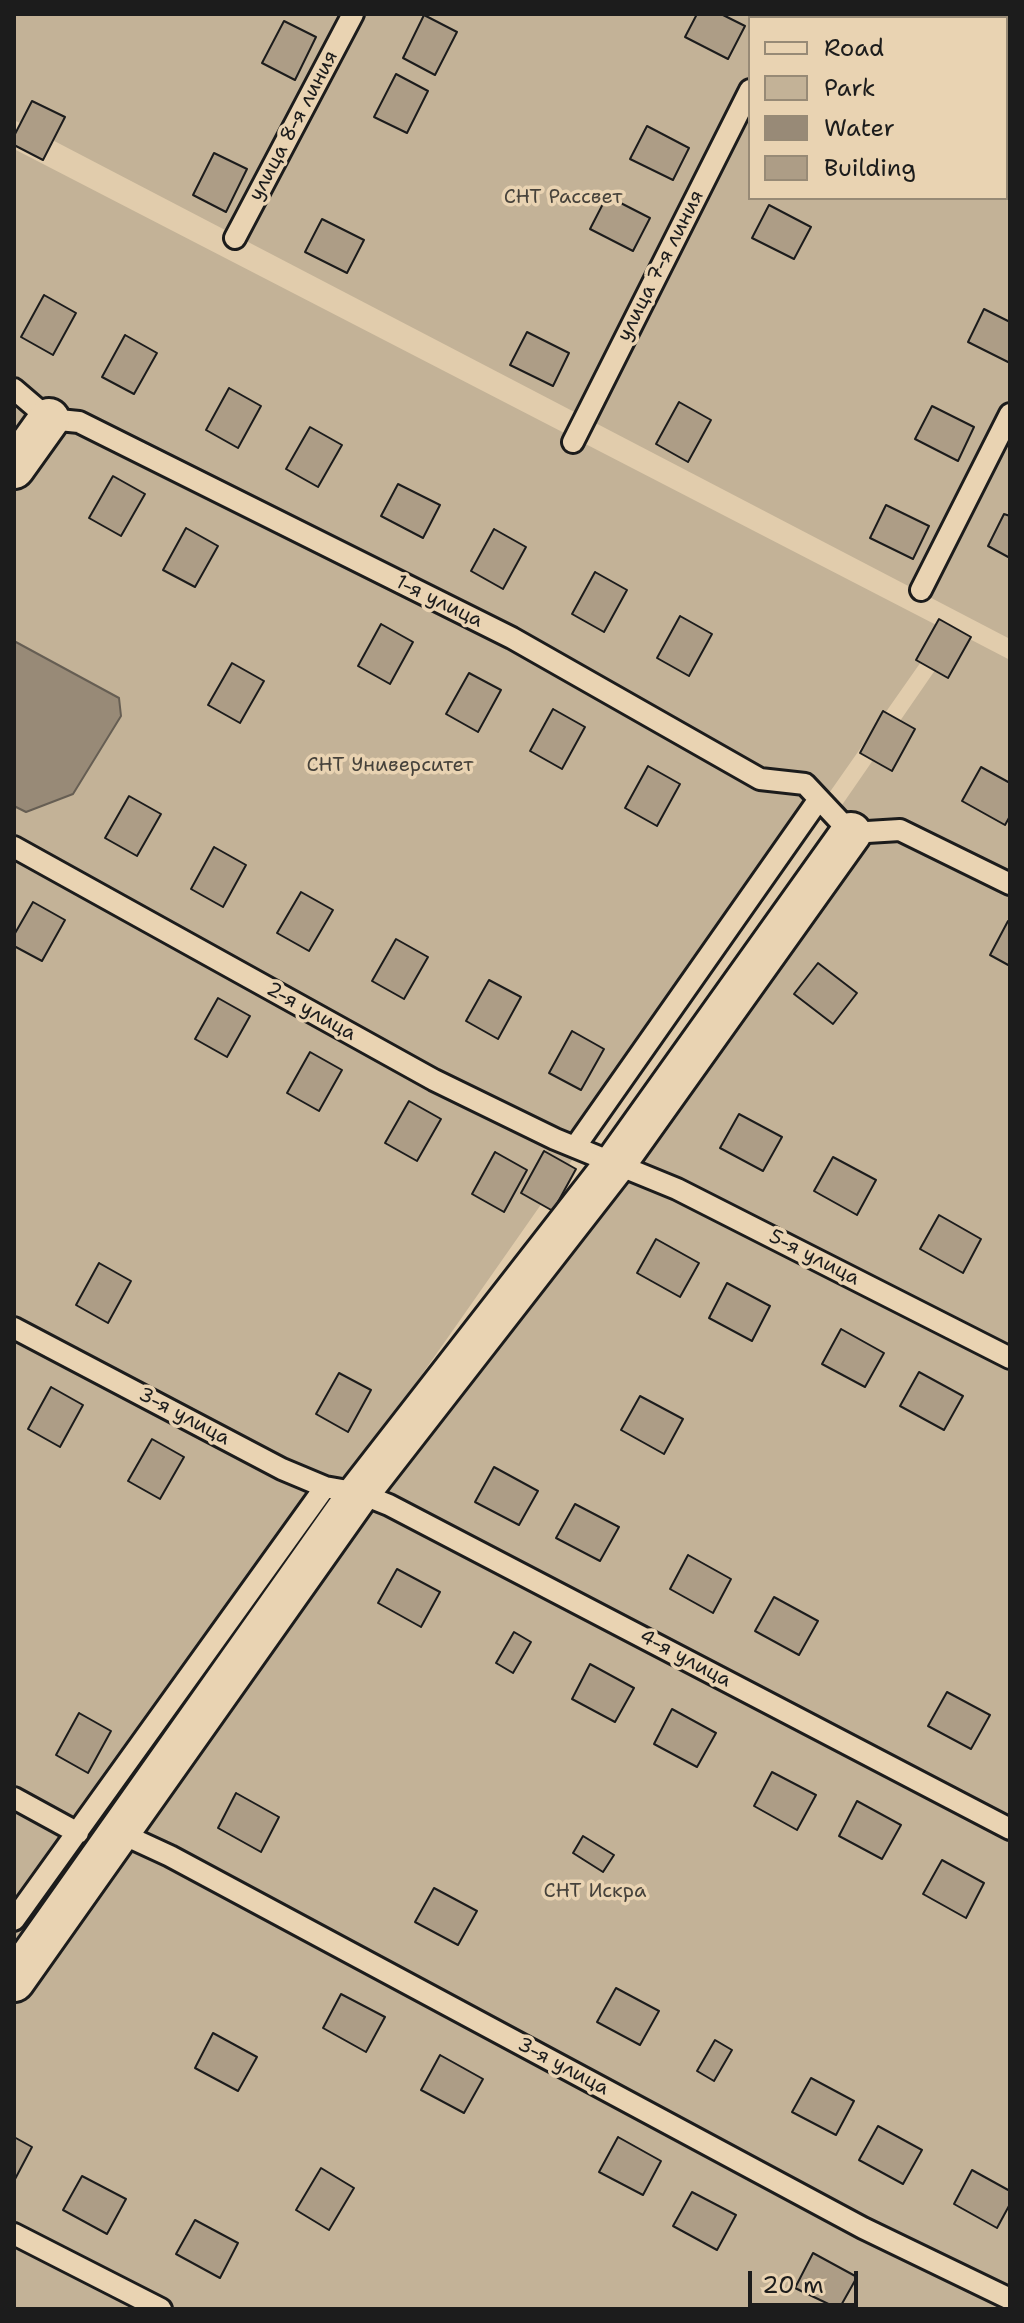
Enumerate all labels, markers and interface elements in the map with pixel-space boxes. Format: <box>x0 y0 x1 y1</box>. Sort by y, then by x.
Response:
legend <box>748 16 1008 200</box>
text: Road <box>824 32 884 64</box>
street label: улица 8-я линия <box>244 47 344 205</box>
text: Park <box>824 72 876 104</box>
text: Water <box>824 112 895 144</box>
text: Building <box>824 152 916 184</box>
park label: СНТ Рассвет <box>504 186 622 210</box>
street label: улица 7-я линия <box>613 186 709 346</box>
street label: 1-я улица <box>391 571 487 633</box>
park label: СНТ Университет <box>307 754 473 778</box>
street label: 2-я улица <box>262 978 360 1046</box>
street label: 5-я улица <box>765 1225 863 1291</box>
street label: 3-я улица <box>134 1383 234 1451</box>
street label: 4-я улица <box>635 1625 735 1693</box>
park label: СНТ Искра <box>544 1880 646 1904</box>
street label: 3-я улица <box>513 2033 613 2101</box>
scale bar <box>752 2255 862 2305</box>
text: 20 m <box>762 2269 824 2301</box>

